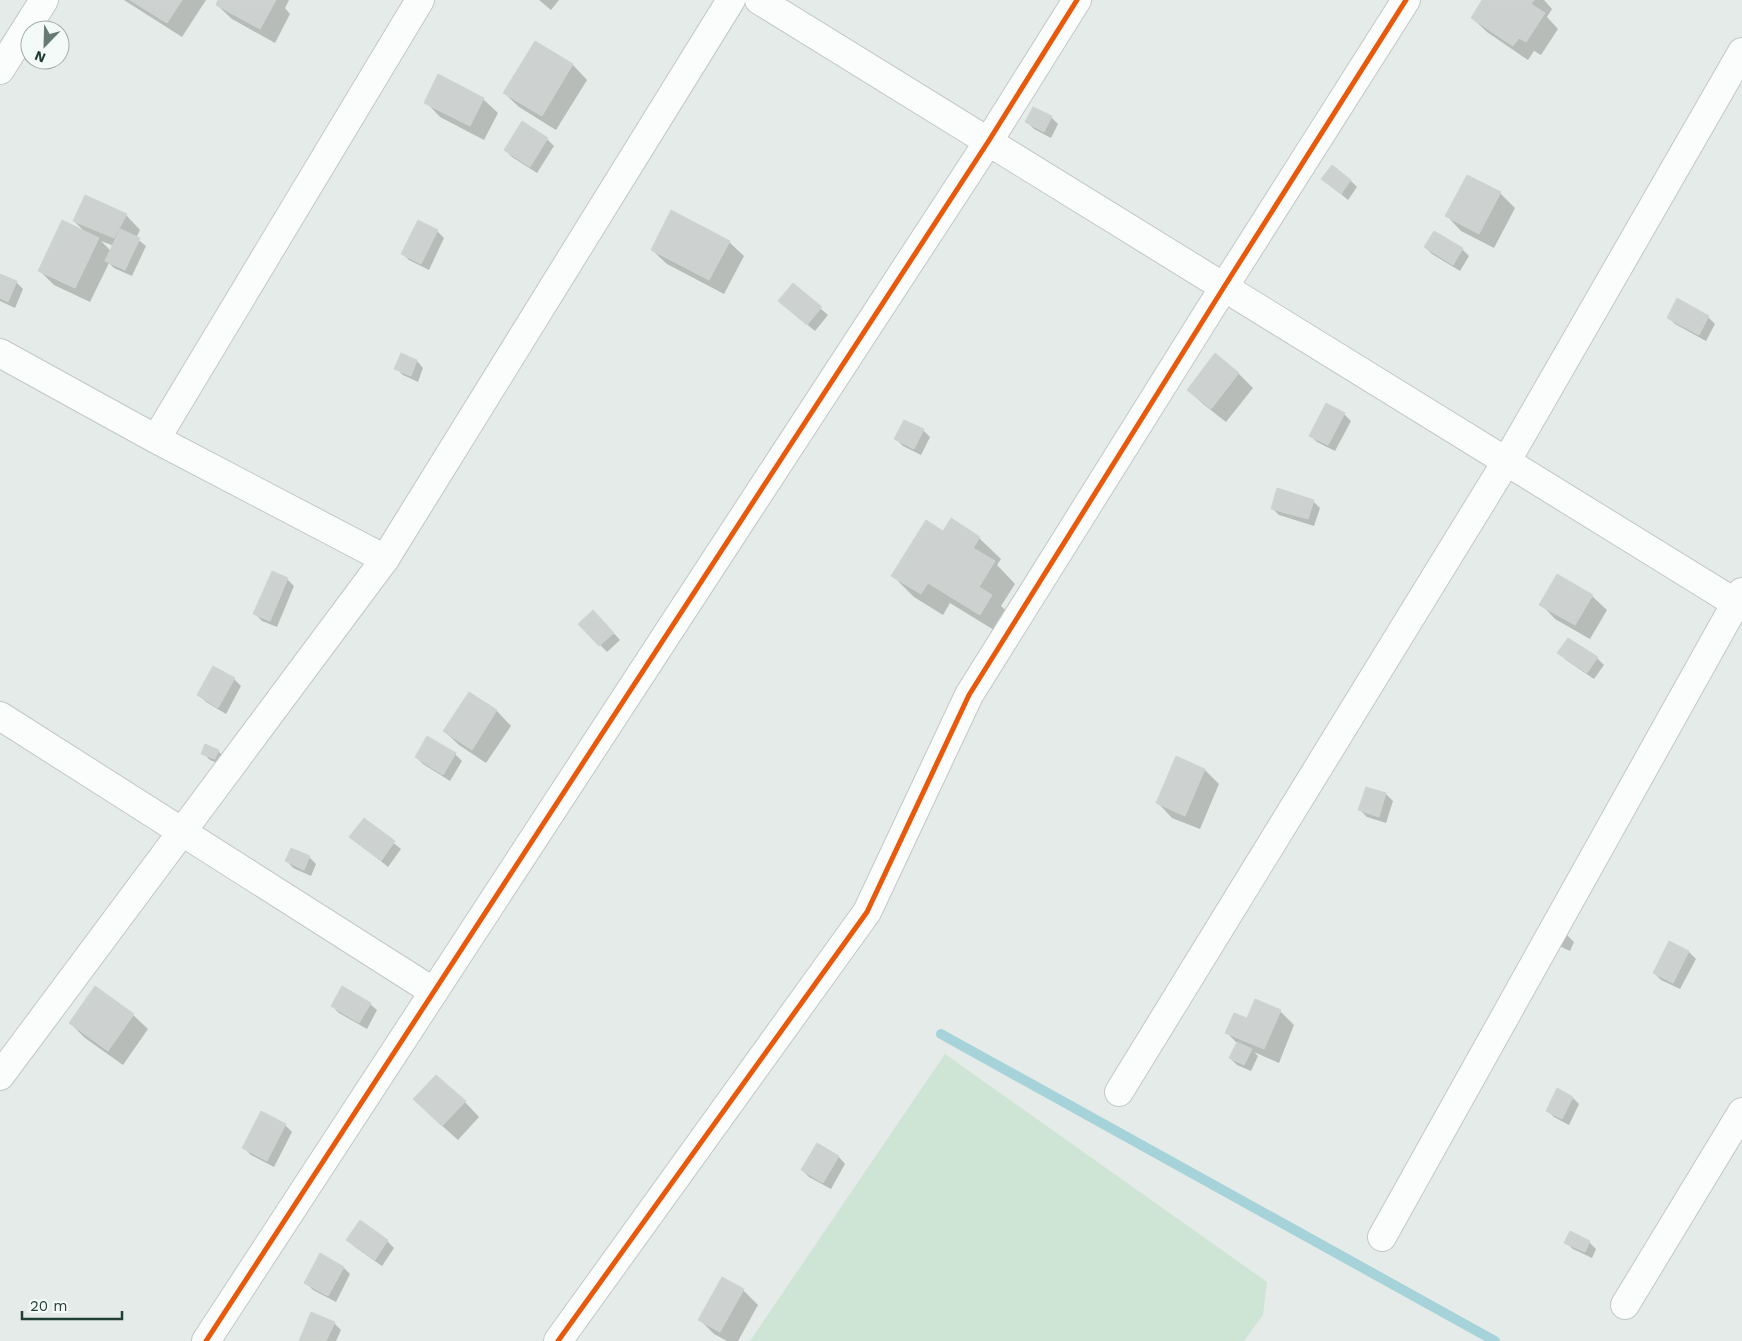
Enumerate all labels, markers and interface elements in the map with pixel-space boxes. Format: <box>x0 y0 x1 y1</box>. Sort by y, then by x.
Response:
north arrow <box>20 20 70 70</box>
text: N <box>32 48 48 66</box>
scale bar <box>22 1288 122 1320</box>
text: 20 m <box>30 1297 68 1315</box>

